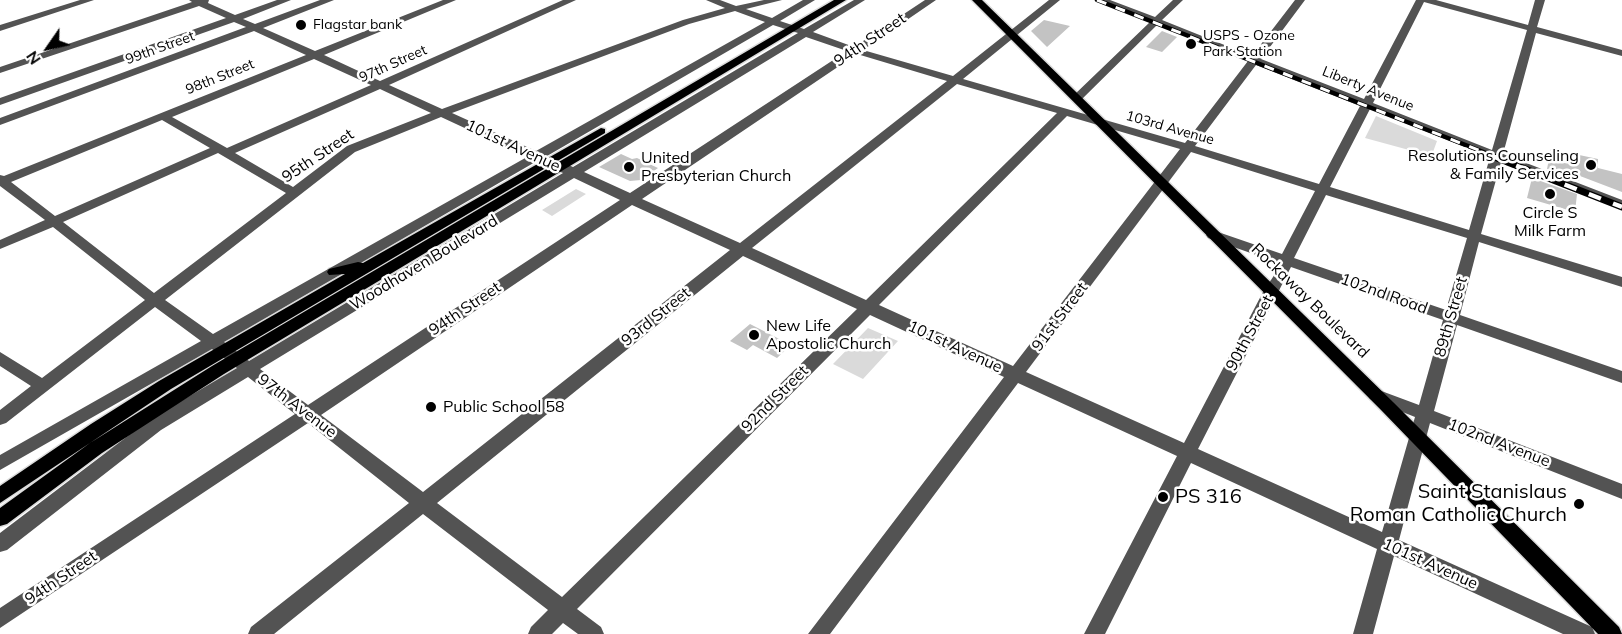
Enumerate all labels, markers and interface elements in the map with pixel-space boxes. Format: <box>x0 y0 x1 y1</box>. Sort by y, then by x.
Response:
street label: 94th Street <box>830 9 910 71</box>
place label: Flagstar bank <box>313 17 402 33</box>
north arrow <box>18 18 78 78</box>
marker: Flagstar bank <box>294 18 308 32</box>
street label: 99th Street <box>123 28 197 68</box>
place label: USPS - Ozone Park Station <box>1203 28 1295 60</box>
marker: USPS - Ozone Park Station <box>1184 37 1198 51</box>
street label: 97th Street <box>357 42 429 86</box>
text: N <box>21 47 45 69</box>
street label: 98th Street <box>183 56 257 98</box>
street label: Liberty Avenue <box>1320 63 1416 115</box>
street label: 103rd Avenue <box>1124 107 1216 149</box>
street label: 101st Avenue <box>463 116 563 176</box>
street label: 95th Street <box>278 125 358 187</box>
place label: Resolutions Counseling & Family Services <box>1408 146 1579 184</box>
place label: United Presbyterian Church <box>641 148 791 186</box>
marker: Resolutions Counseling & Family Services <box>1584 158 1598 172</box>
marker: United Presbyterian Church <box>622 160 636 174</box>
marker: Circle S Milk Farm <box>1543 187 1557 201</box>
place label: Circle S Milk Farm <box>1514 203 1586 241</box>
street label: Woodhaven Boulevard <box>347 211 501 315</box>
street label: Rockaway Boulevard <box>1247 240 1373 362</box>
street label: 102nd Road <box>1338 269 1430 319</box>
street label: 89th Street <box>1430 275 1472 359</box>
street label: 94th Street <box>425 278 505 340</box>
street label: 91st Street <box>1028 279 1092 355</box>
street label: 93rd Street <box>618 283 694 351</box>
street label: 90th Street <box>1222 292 1278 374</box>
place label: New Life Apostolic Church <box>766 316 891 354</box>
street label: 101st Avenue <box>905 317 1005 377</box>
marker: New Life Apostolic Church <box>747 328 761 342</box>
street label: 92nd Street <box>738 362 812 436</box>
street label: 97th Avenue <box>254 370 340 442</box>
place label: Public School 58 <box>443 397 565 417</box>
marker: Public School 58 <box>424 400 438 414</box>
street label: 102nd Avenue <box>1445 415 1553 471</box>
place label: Saint Stanislaus Roman Catholic Church <box>1350 480 1567 527</box>
place label: PS 316 <box>1175 485 1242 509</box>
marker: PS 316 <box>1156 490 1170 504</box>
marker: Saint Stanislaus Roman Catholic Church <box>1572 497 1586 511</box>
street label: 101st Avenue <box>1379 534 1481 594</box>
street label: 94th Street <box>21 547 101 609</box>

